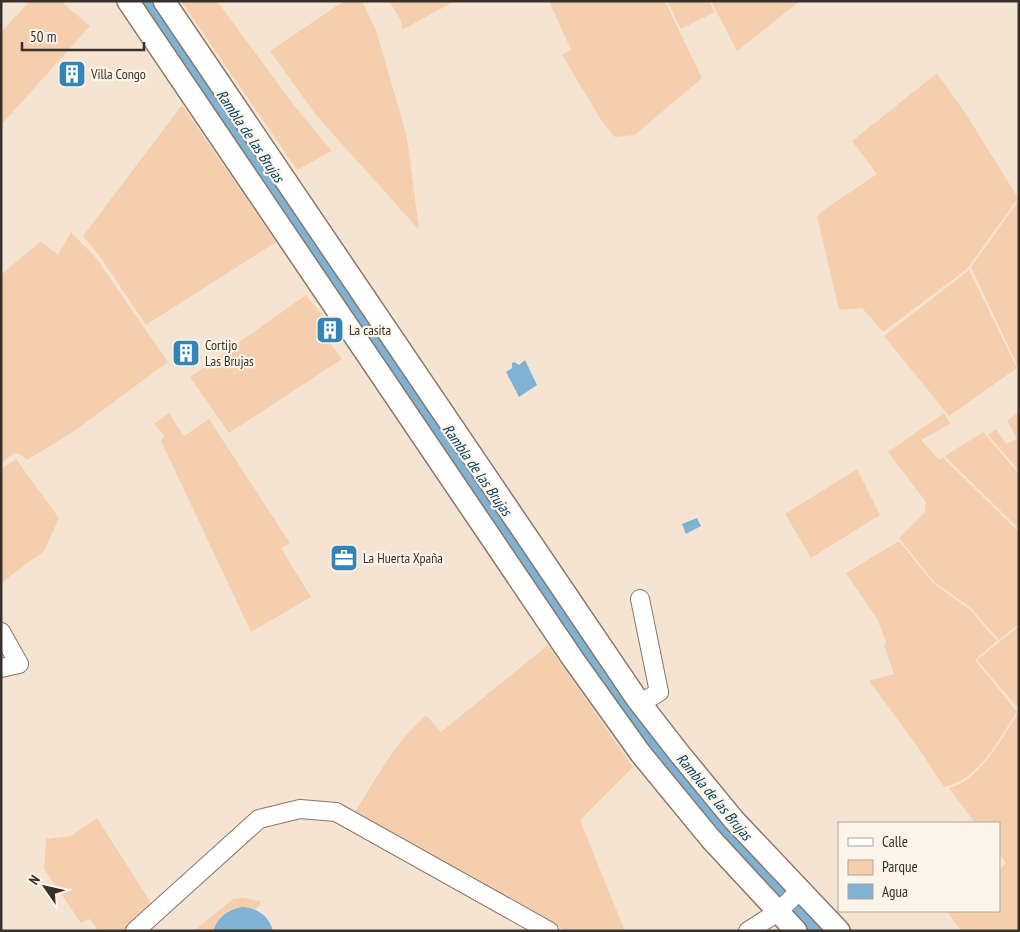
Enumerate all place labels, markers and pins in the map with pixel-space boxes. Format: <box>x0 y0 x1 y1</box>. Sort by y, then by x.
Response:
building icon: Villa Congo <box>57 59 87 89</box>
place label: Villa Congo <box>90 65 146 83</box>
building icon: La casita <box>315 315 345 345</box>
place label: La casita <box>349 321 391 339</box>
place label: Cortijo Las Brujas <box>205 336 254 370</box>
building icon: Cortijo Las Brujas <box>171 338 201 368</box>
office icon: La Huerta Xpaña <box>329 543 359 573</box>
place label: La Huerta Xpaña <box>363 549 443 567</box>

